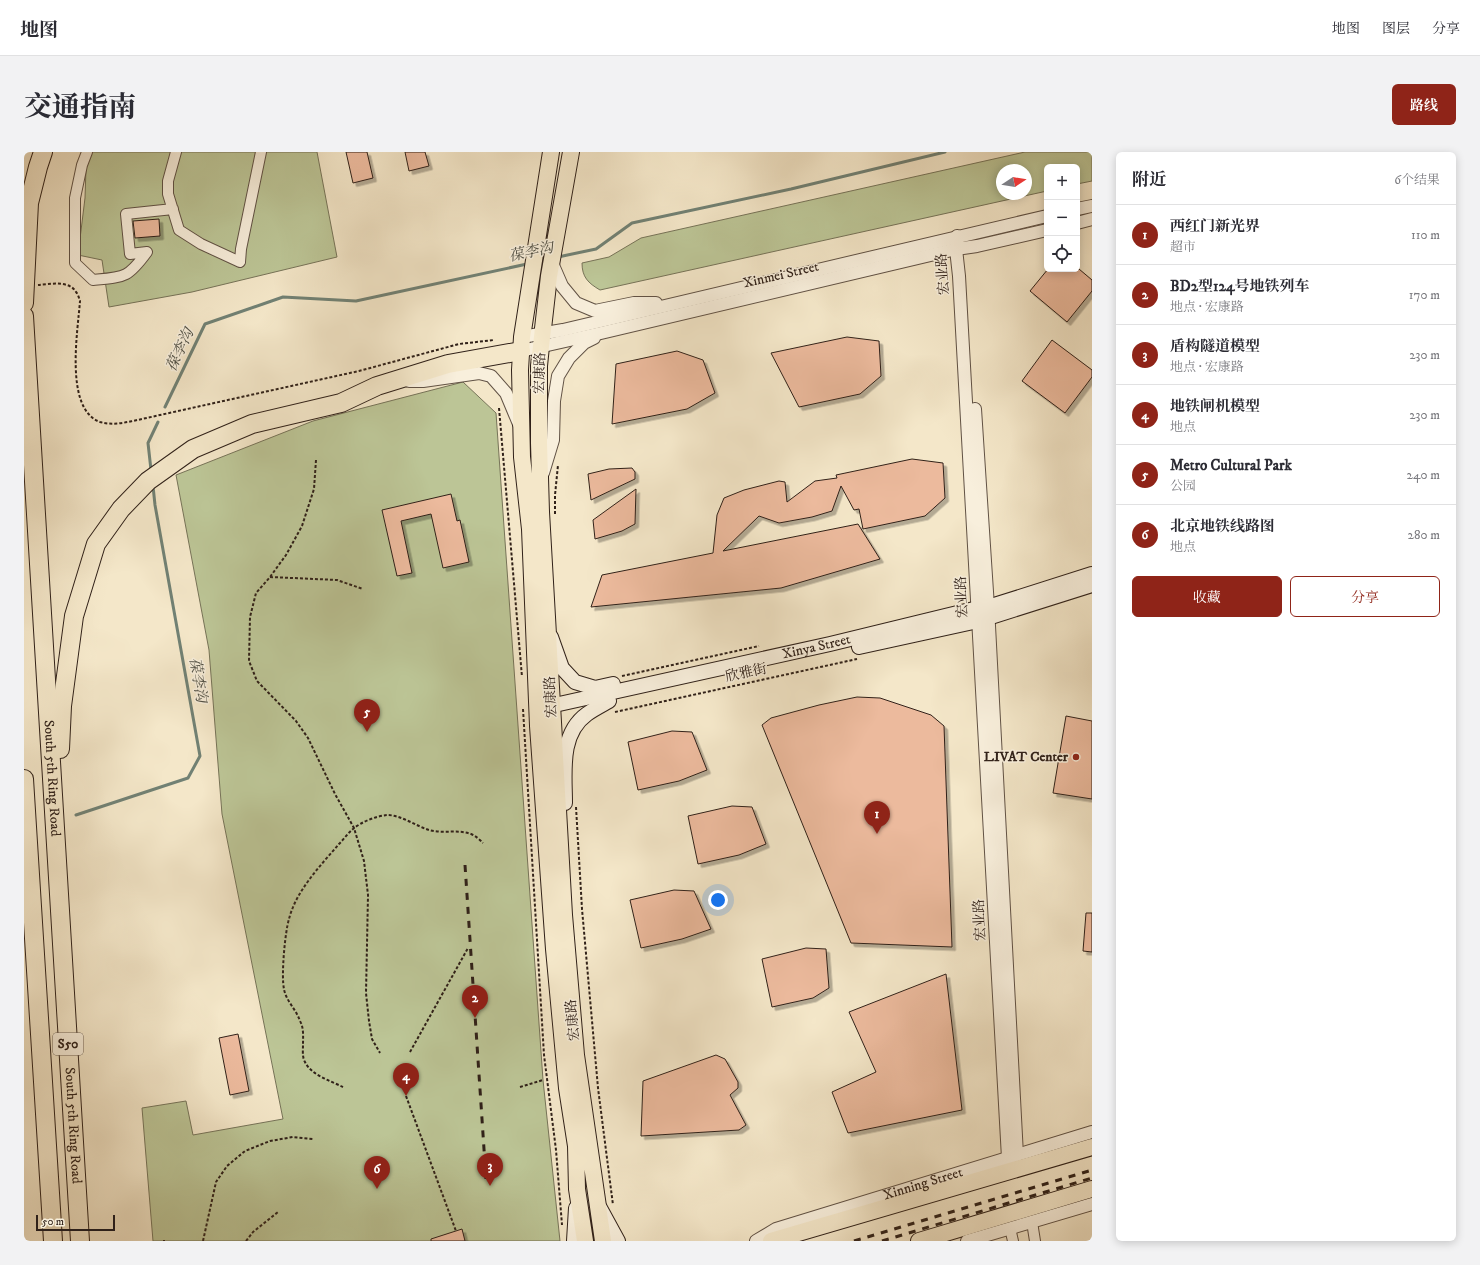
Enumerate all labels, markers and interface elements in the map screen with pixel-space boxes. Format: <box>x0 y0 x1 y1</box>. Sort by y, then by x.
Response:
text: 地图 <box>20 19 58 42</box>
text: 地图 <box>1332 20 1360 38</box>
text: 图层 <box>1382 20 1410 38</box>
text: 分享 <box>1432 20 1460 38</box>
button: 路线 <box>1392 84 1456 125</box>
text: 交通指南 <box>24 90 136 125</box>
north arrow <box>996 164 1032 200</box>
map controls <box>1044 164 1080 272</box>
button: + <box>1044 164 1080 200</box>
text: 附近 <box>1132 169 1166 191</box>
text: 6个结果 <box>1394 172 1440 188</box>
button: − <box>1044 200 1080 236</box>
text: 西红门新光界 <box>1170 217 1260 236</box>
text: 1 <box>1143 227 1147 243</box>
text: 110 m <box>1411 227 1440 243</box>
button: locate <box>1044 236 1080 272</box>
water label: 葆李沟 <box>507 238 557 266</box>
text: 超市 <box>1170 239 1196 255</box>
street label: 宏业路 <box>933 252 953 296</box>
street label: Xinmei Street <box>741 257 821 292</box>
text: BD2型124号地铁列车 <box>1170 277 1310 296</box>
text: 2 <box>1142 287 1148 303</box>
text: 170 m <box>1409 287 1440 303</box>
text: 地点 · 宏康路 <box>1170 299 1244 315</box>
water label: 葆李沟 <box>162 324 199 374</box>
text: 盾构隧道模型 <box>1170 337 1260 356</box>
text: 3 <box>1143 347 1147 363</box>
text: 230 m <box>1409 347 1440 363</box>
street label: 宏康路 <box>530 352 550 394</box>
text: 地点 · 宏康路 <box>1170 359 1244 375</box>
text: 地铁闸机模型 <box>1170 397 1260 416</box>
text: 4 <box>1141 407 1149 423</box>
text: 230 m <box>1409 407 1440 423</box>
text: 地点 <box>1170 419 1196 435</box>
text: Metro Cultural Park <box>1170 456 1292 475</box>
text: 5 <box>1142 467 1148 483</box>
text: 240 m <box>1407 467 1440 483</box>
text: 公园 <box>1170 478 1196 494</box>
text: 北京地铁线路图 <box>1170 517 1275 536</box>
text: 6 <box>1142 527 1148 543</box>
text: 280 m <box>1408 527 1440 543</box>
text: 地点 <box>1170 539 1196 555</box>
street label: 宏业路 <box>952 576 972 618</box>
button: 收藏 <box>1132 576 1282 617</box>
button: 分享 <box>1290 576 1440 617</box>
street label: Xinya Street <box>780 630 853 663</box>
water label: 葆李沟 <box>185 656 212 706</box>
street label: 欣雅街 <box>724 660 768 686</box>
street label: 宏康路 <box>541 676 561 718</box>
pin: 5 <box>354 699 380 732</box>
street label: South 5th Ring Road <box>39 719 64 837</box>
place label: LIVAT Center <box>984 748 1069 766</box>
marker: LIVAT Center <box>1071 752 1081 762</box>
pin: 1 <box>864 801 890 834</box>
your location <box>708 890 728 910</box>
street label: 宏业路 <box>970 899 990 941</box>
pin: 2 <box>462 985 488 1018</box>
street label: 宏康路 <box>562 998 584 1042</box>
road number: S50 <box>53 1033 83 1055</box>
pin: 4 <box>393 1063 419 1096</box>
street label: South 5th Ring Road <box>60 1067 86 1184</box>
pin: 3 <box>477 1153 503 1186</box>
pin: 6 <box>364 1156 390 1189</box>
street label: Xinning Street <box>881 1163 965 1205</box>
scale bar <box>36 1213 115 1232</box>
text: 50 m <box>42 1215 64 1229</box>

